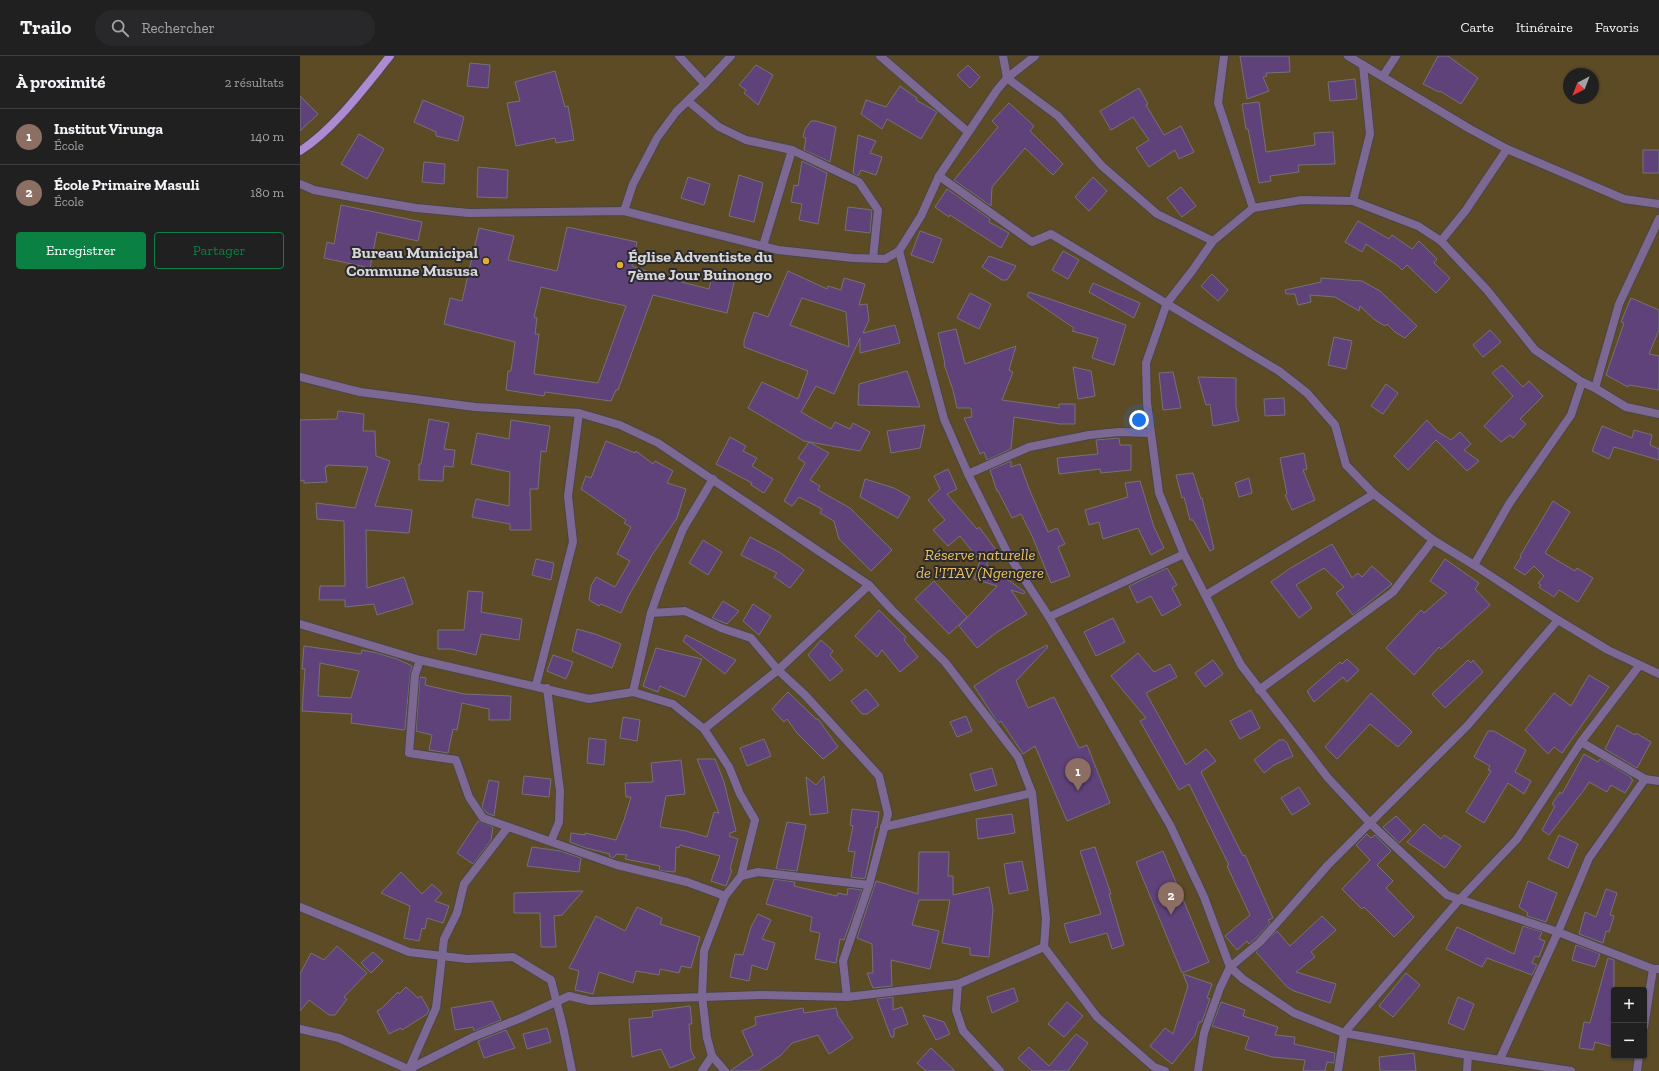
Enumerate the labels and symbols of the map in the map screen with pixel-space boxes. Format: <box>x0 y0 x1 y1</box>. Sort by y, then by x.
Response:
north arrow <box>1563 68 1599 104</box>
place label: Bureau Municipal Commune Mususa <box>346 243 478 280</box>
place label: Église Adventiste du 7ème Jour Buinongo <box>628 247 773 284</box>
marker: Bureau Municipal Commune Mususa <box>481 256 491 266</box>
marker: Église Adventiste du 7ème Jour Buinongo <box>615 260 625 270</box>
your location <box>1129 410 1149 430</box>
park label: Réserve naturelle de l'ITAV (Ngengere <box>916 545 1044 582</box>
pin: 1 <box>1065 758 1091 791</box>
pin: 2 <box>1158 882 1184 915</box>

